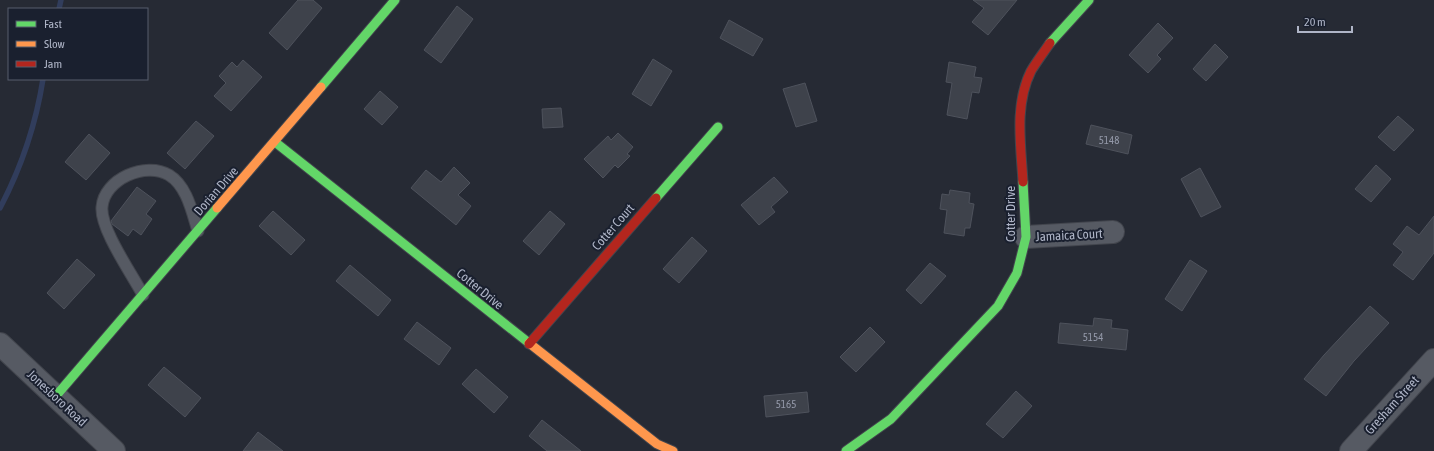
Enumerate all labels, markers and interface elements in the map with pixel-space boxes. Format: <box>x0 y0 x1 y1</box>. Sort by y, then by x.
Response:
legend <box>8 8 148 80</box>
scale bar <box>1298 8 1352 34</box>
text: 20 m <box>1304 15 1326 29</box>
text: Fast <box>44 17 62 31</box>
text: Slow <box>44 37 65 51</box>
text: Jam <box>44 57 62 71</box>
house number: 5148 <box>1099 134 1119 146</box>
street label: Dorian Drive <box>191 164 241 218</box>
street label: Cotter Drive <box>1003 186 1018 242</box>
street label: Cotter Court <box>589 201 637 253</box>
street label: Jamaica Court <box>1035 226 1103 244</box>
street label: Cotter Drive <box>453 266 507 313</box>
house number: 5154 <box>1083 331 1103 343</box>
street label: Jonesboro Road <box>24 367 90 429</box>
street label: Gresham Street <box>1362 373 1422 437</box>
house number: 5165 <box>776 398 796 410</box>

